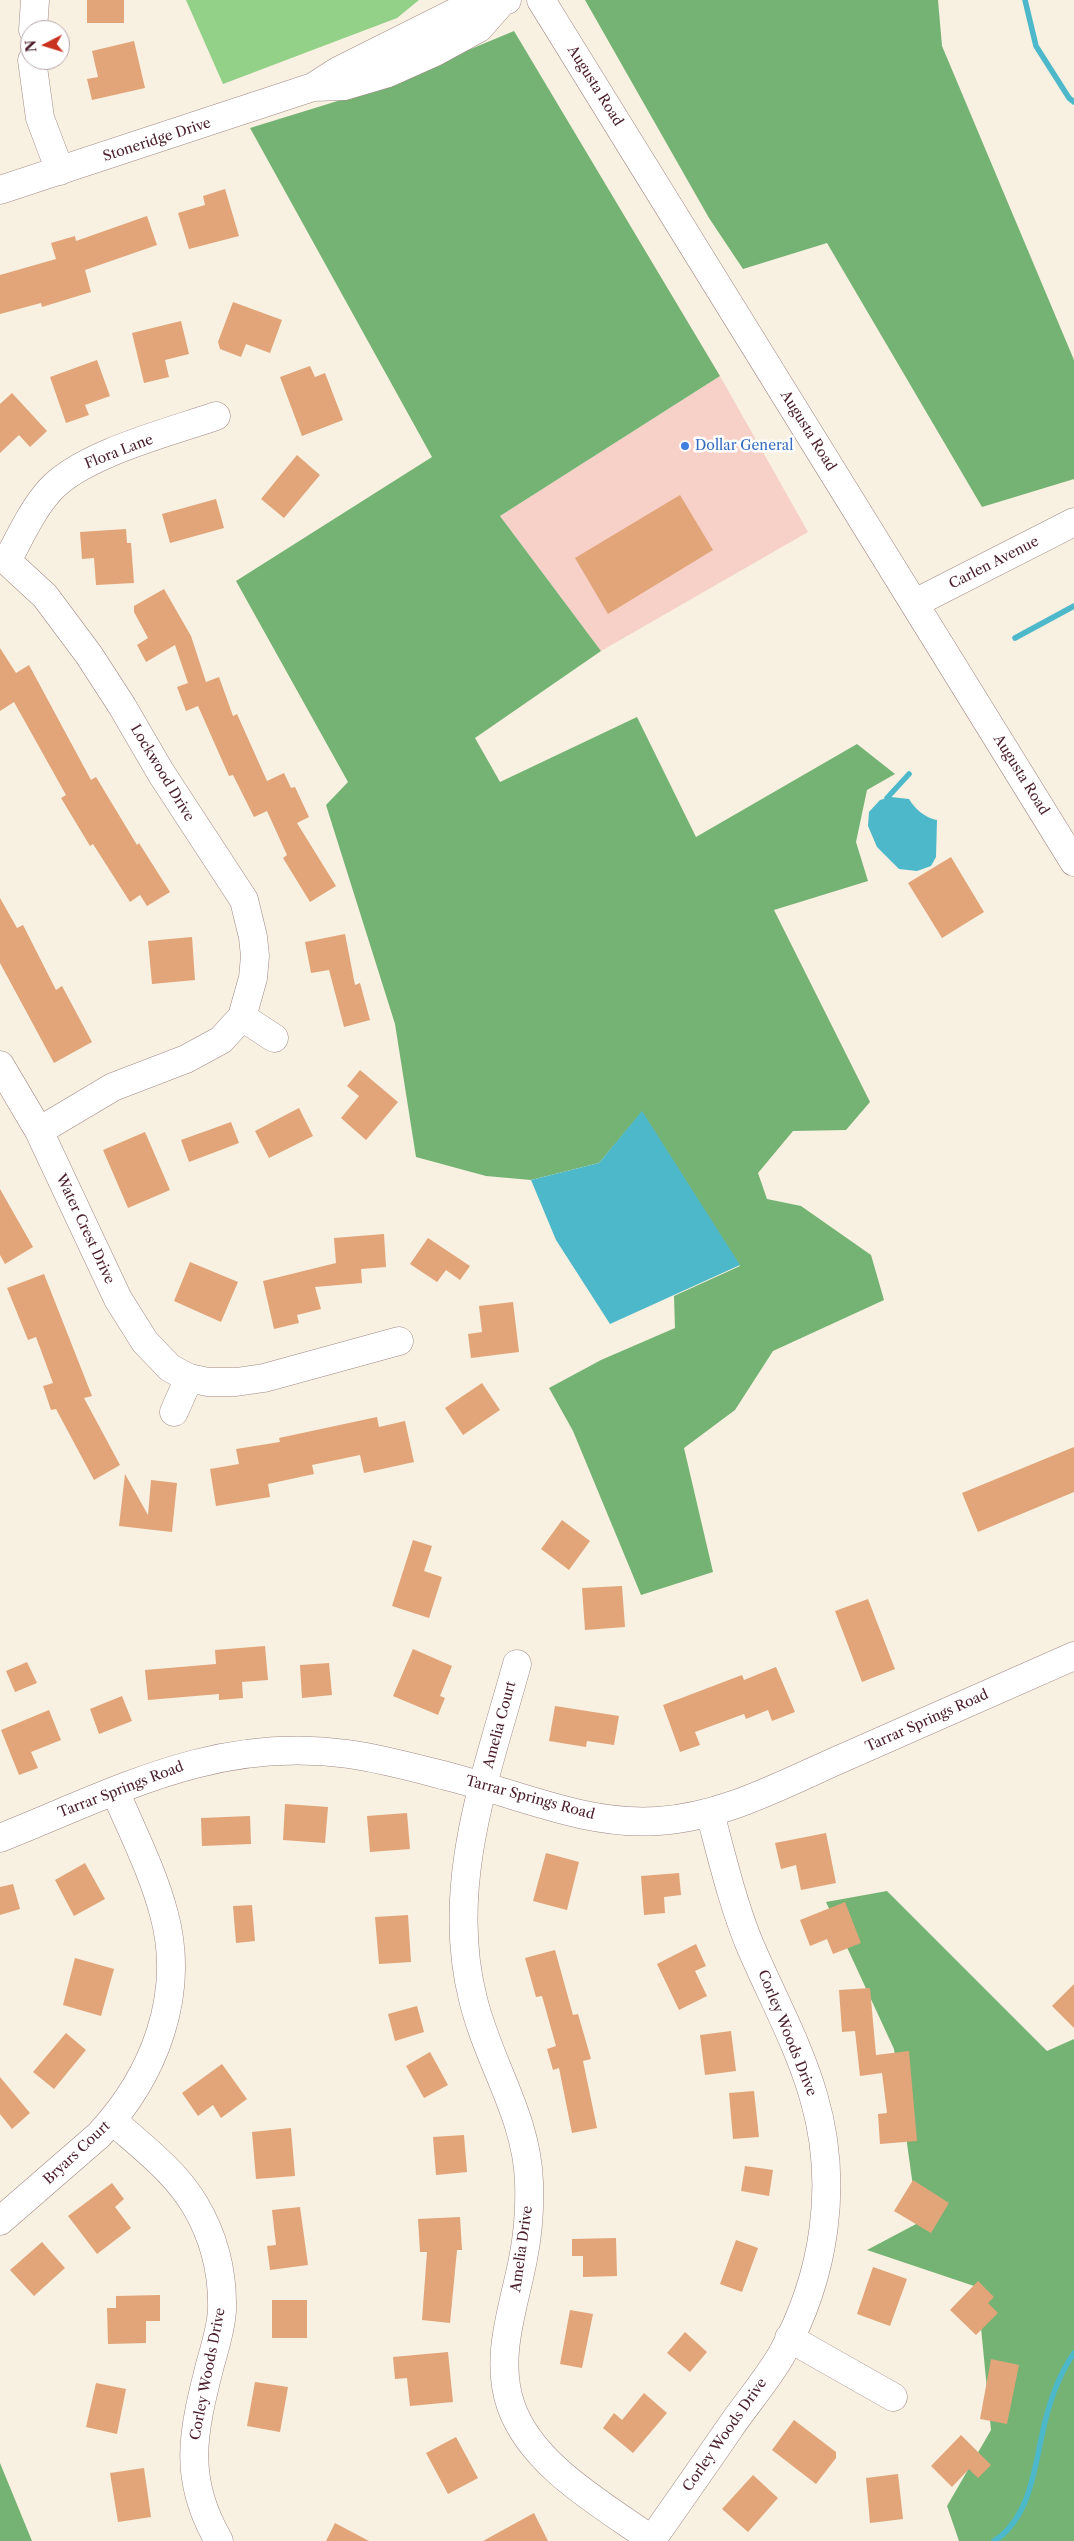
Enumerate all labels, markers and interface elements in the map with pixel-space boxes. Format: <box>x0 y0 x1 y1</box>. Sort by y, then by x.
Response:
north arrow <box>20 20 70 70</box>
text: N <box>22 39 41 53</box>
street label: Augusta Road <box>564 43 626 129</box>
street label: Stoneridge Drive <box>101 115 213 165</box>
street label: Augusta Road <box>777 388 839 474</box>
street label: Flora Lane <box>82 431 156 473</box>
place label: Dollar General <box>695 438 793 454</box>
marker: Dollar General <box>679 440 691 452</box>
street label: Carlen Avenue <box>946 533 1042 593</box>
street label: Lockwood Drive <box>126 722 198 824</box>
street label: Augusta Road <box>990 732 1052 818</box>
street label: Water Crest Drive <box>52 1171 118 1287</box>
street label: Amelia Court <box>480 1680 520 1770</box>
street label: Tarrar Springs Road <box>863 1686 991 1756</box>
street label: Tarrar Springs Road <box>56 1758 186 1822</box>
street label: Tarrar Springs Road <box>464 1773 596 1823</box>
street label: Corley Woods Drive <box>754 1967 820 2099</box>
street label: Bryars Court <box>40 2118 114 2188</box>
street label: Amelia Drive <box>508 2205 536 2293</box>
street label: Corley Woods Drive <box>187 2306 229 2442</box>
street label: Corley Woods Drive <box>680 2375 770 2495</box>

